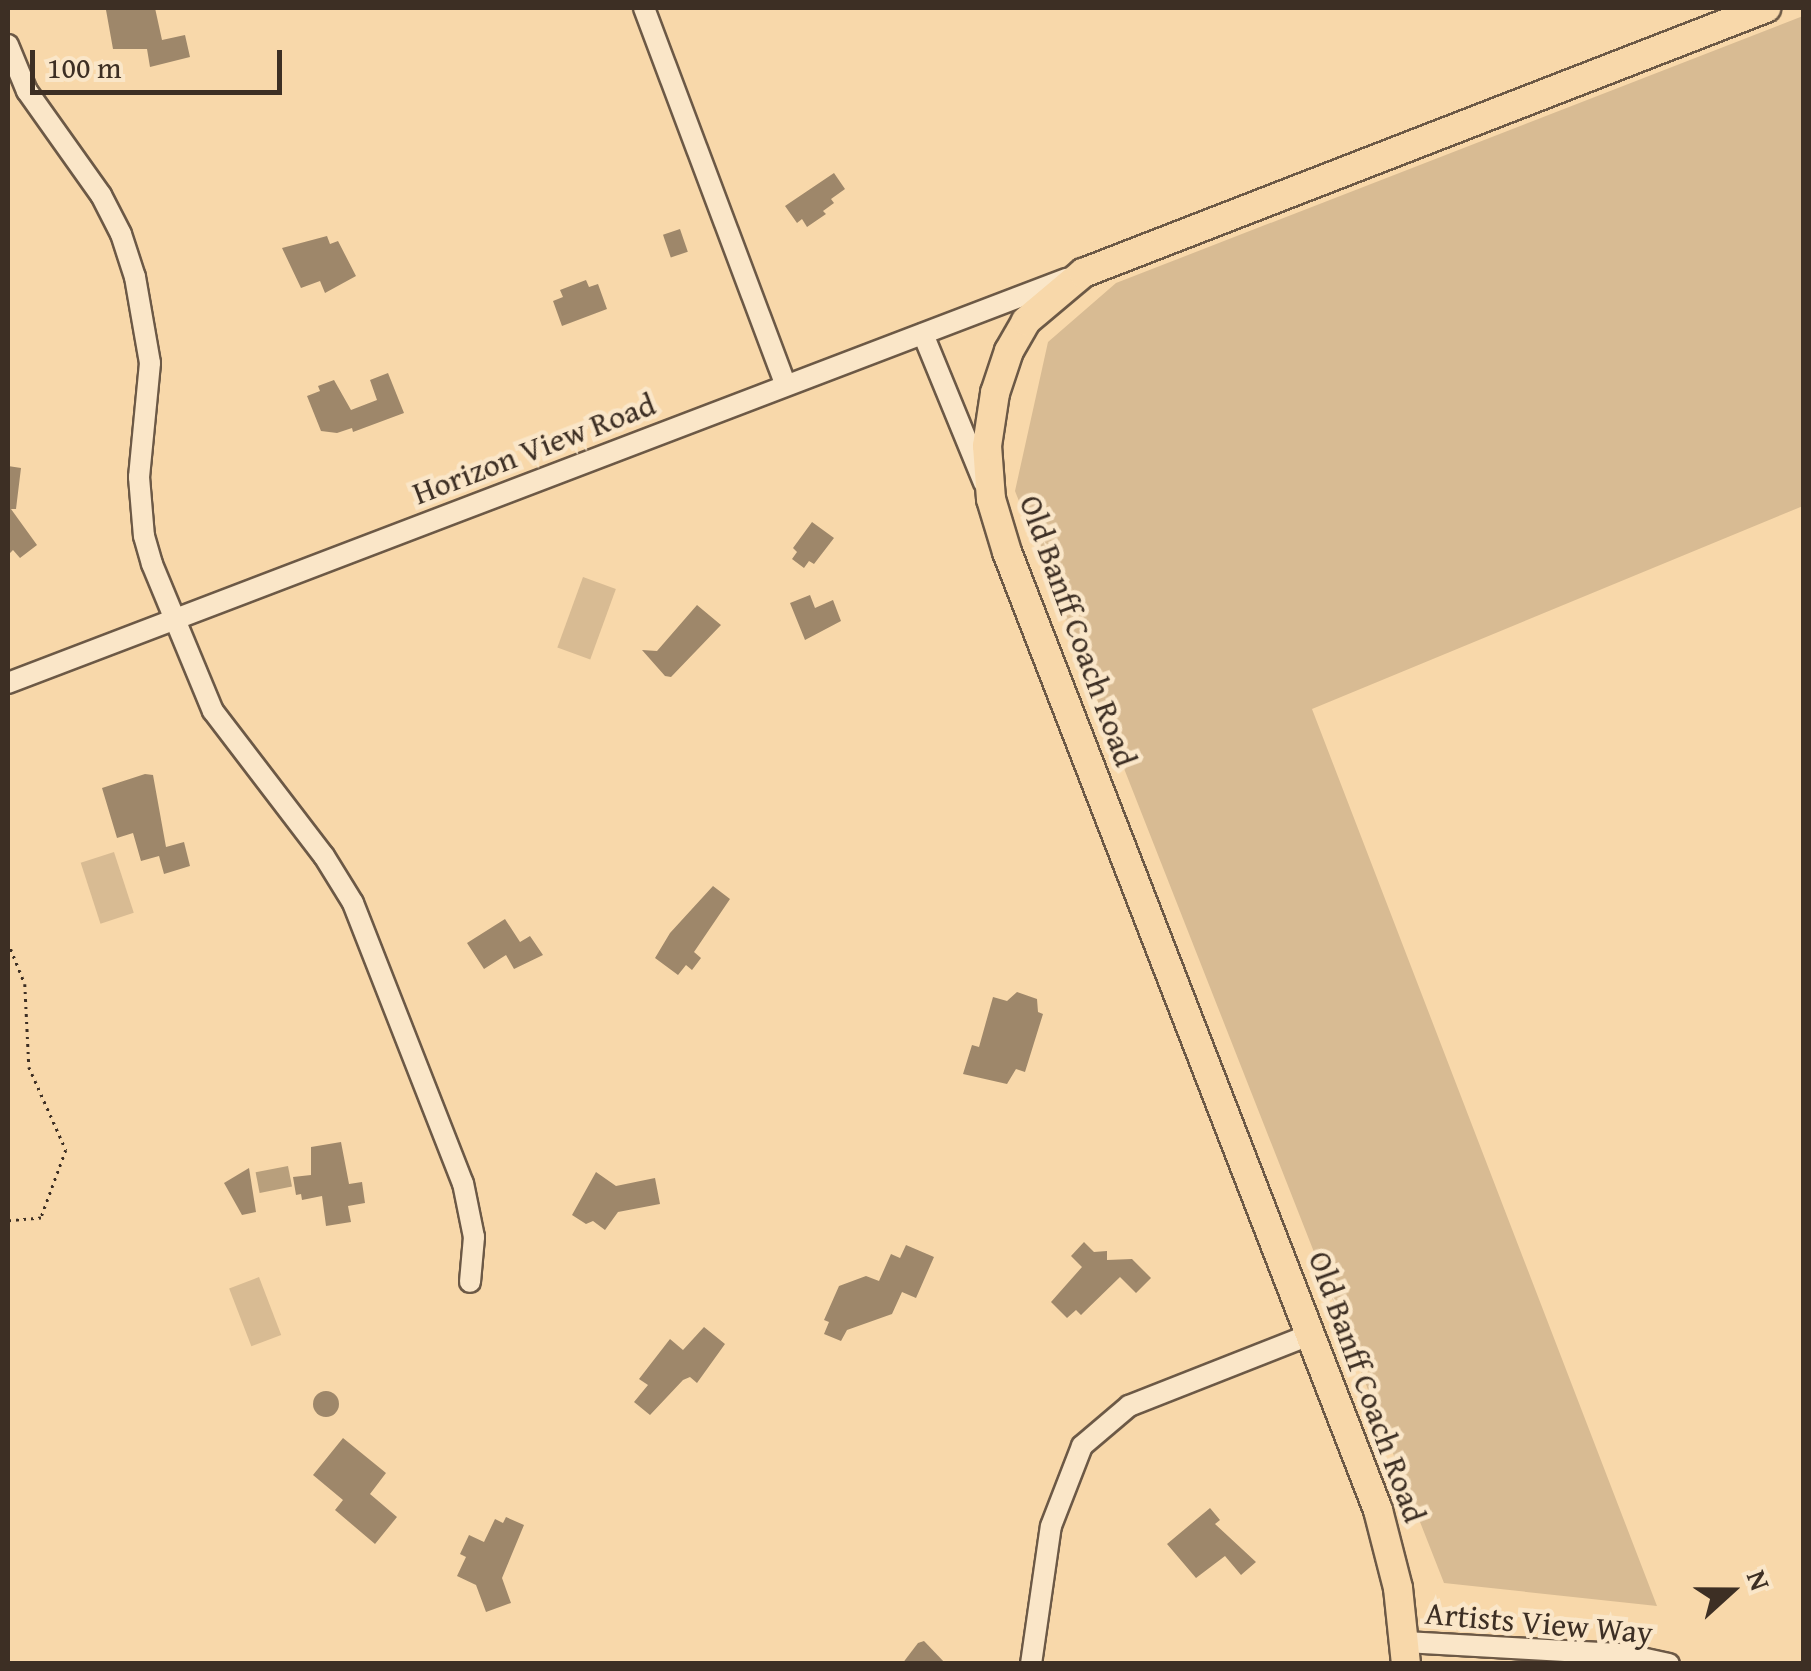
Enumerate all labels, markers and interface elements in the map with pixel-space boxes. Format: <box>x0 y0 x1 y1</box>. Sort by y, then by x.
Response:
scale bar <box>35 30 288 92</box>
text: 100 m <box>47 45 121 89</box>
street label: Horizon View Road <box>407 385 661 513</box>
street label: Old Banff Coach Road <box>1011 490 1145 772</box>
street label: Old Banff Coach Road <box>1300 1246 1434 1528</box>
north arrow <box>1681 1541 1781 1641</box>
text: N <box>1737 1564 1782 1596</box>
street label: Artists View Way <box>1424 1594 1654 1652</box>

